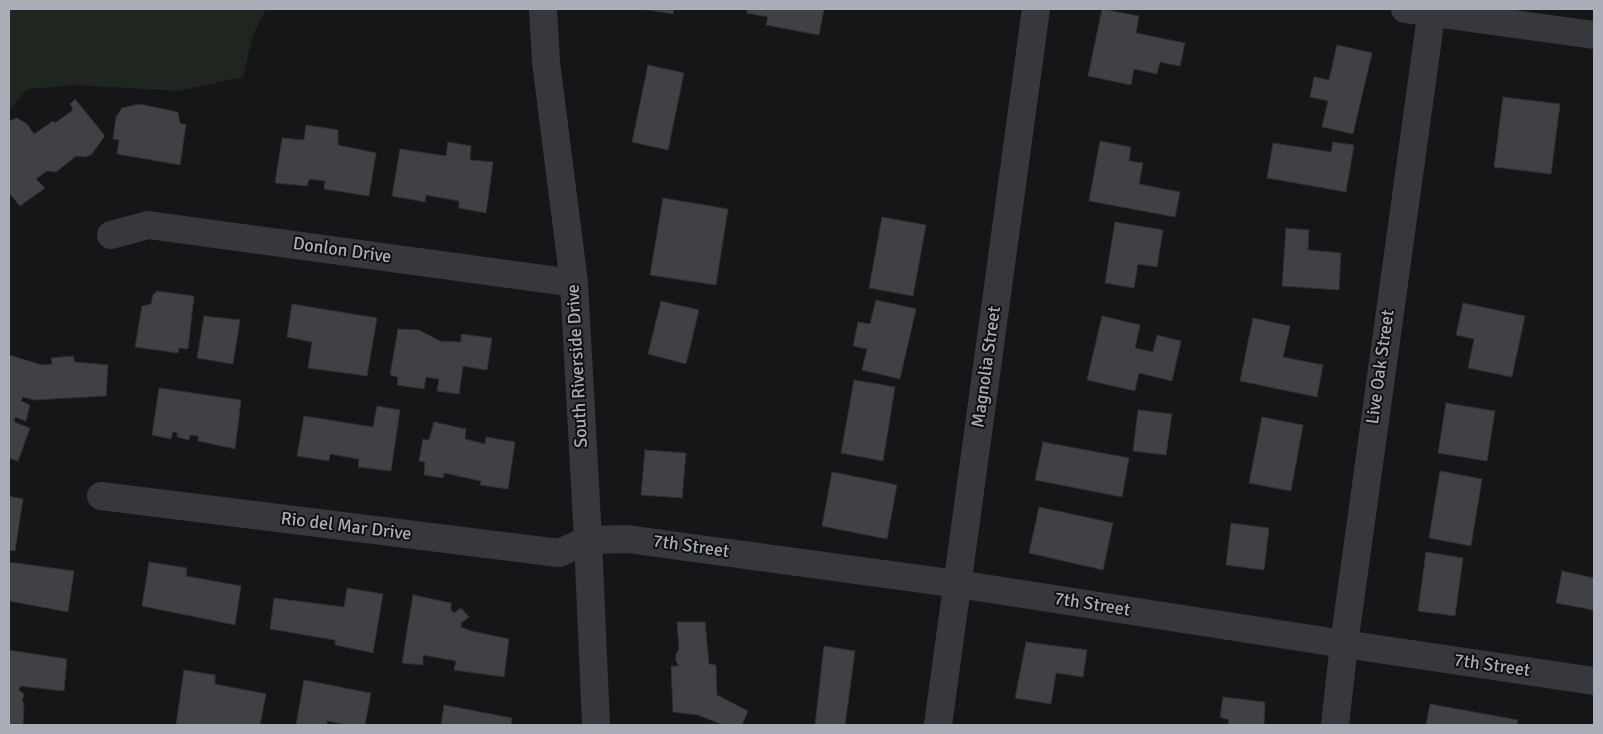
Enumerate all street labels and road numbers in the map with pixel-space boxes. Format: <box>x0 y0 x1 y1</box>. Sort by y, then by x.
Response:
street label: Donlon Drive <box>291 233 393 269</box>
street label: South Riverside Drive <box>563 284 593 448</box>
street label: Magnolia Street <box>968 305 1006 429</box>
street label: Live Oak Street <box>1362 308 1400 426</box>
street label: Rio del Mar Drive <box>280 508 412 546</box>
street label: 7th Street <box>652 531 730 563</box>
street label: 7th Street <box>1052 588 1132 622</box>
street label: 7th Street <box>1453 650 1531 682</box>

